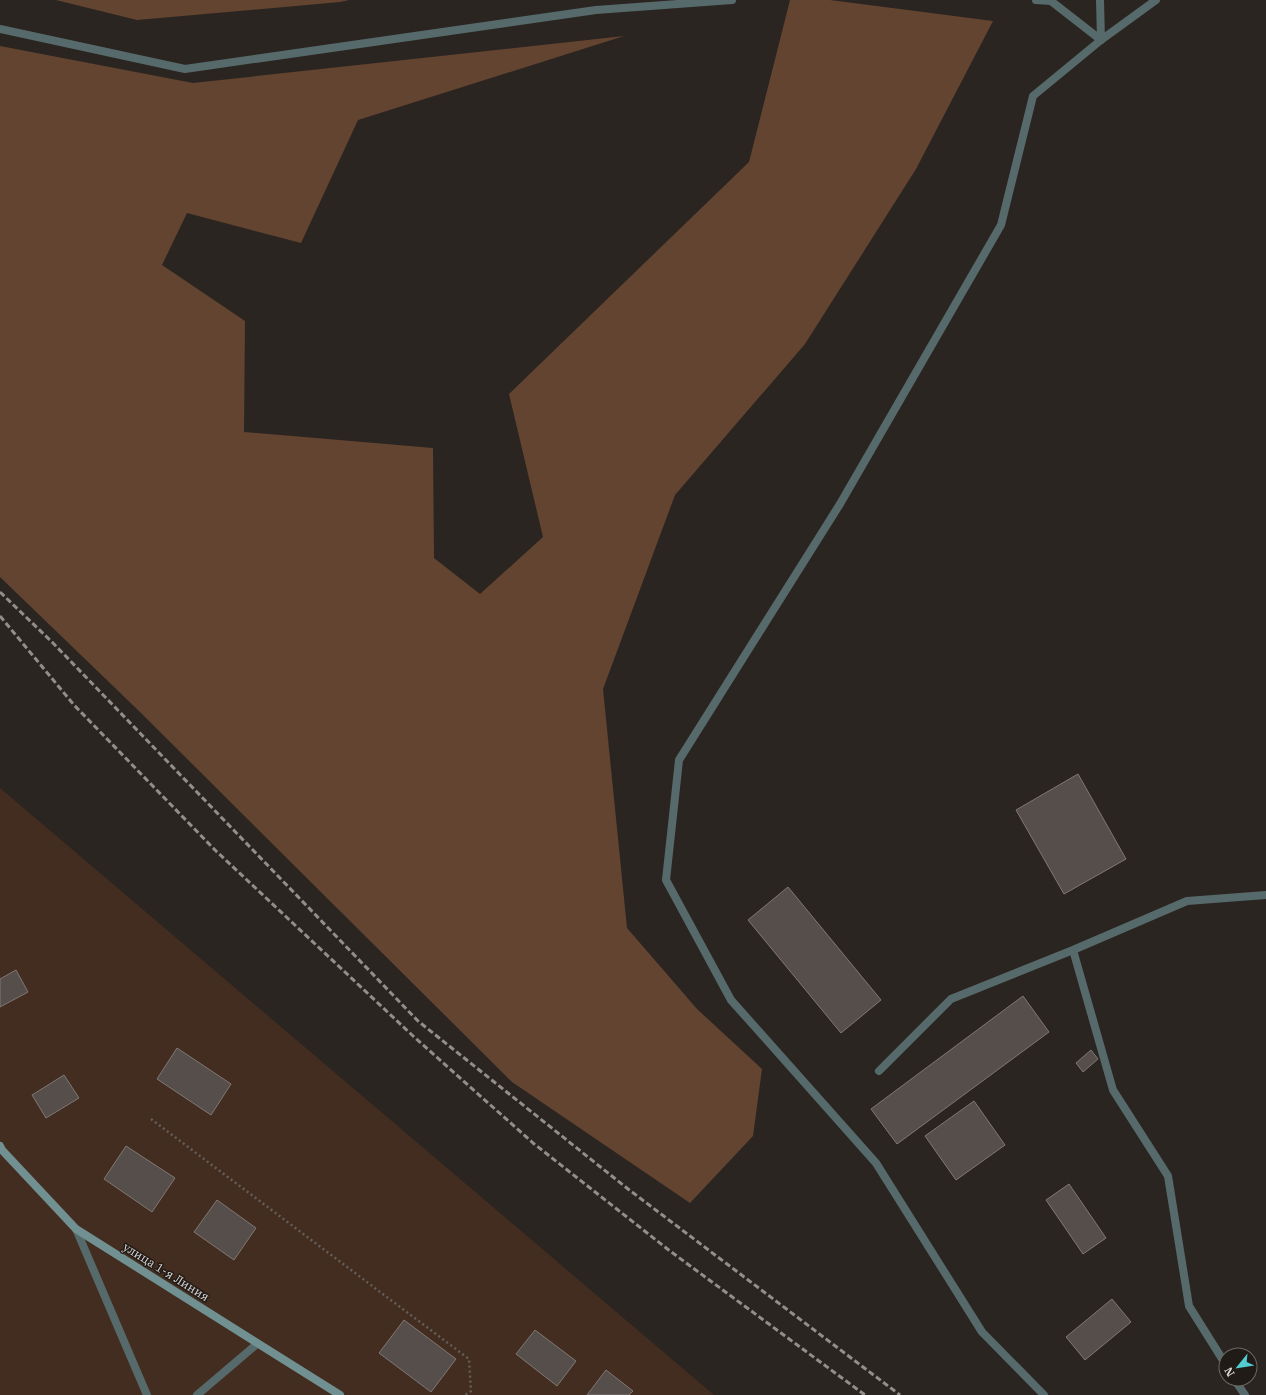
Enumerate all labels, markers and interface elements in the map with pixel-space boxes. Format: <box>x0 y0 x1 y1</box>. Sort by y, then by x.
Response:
street label: улица 1-я Линия <box>120 1239 212 1304</box>
north arrow <box>1218 1347 1258 1387</box>
text: N <box>1221 1364 1238 1379</box>

